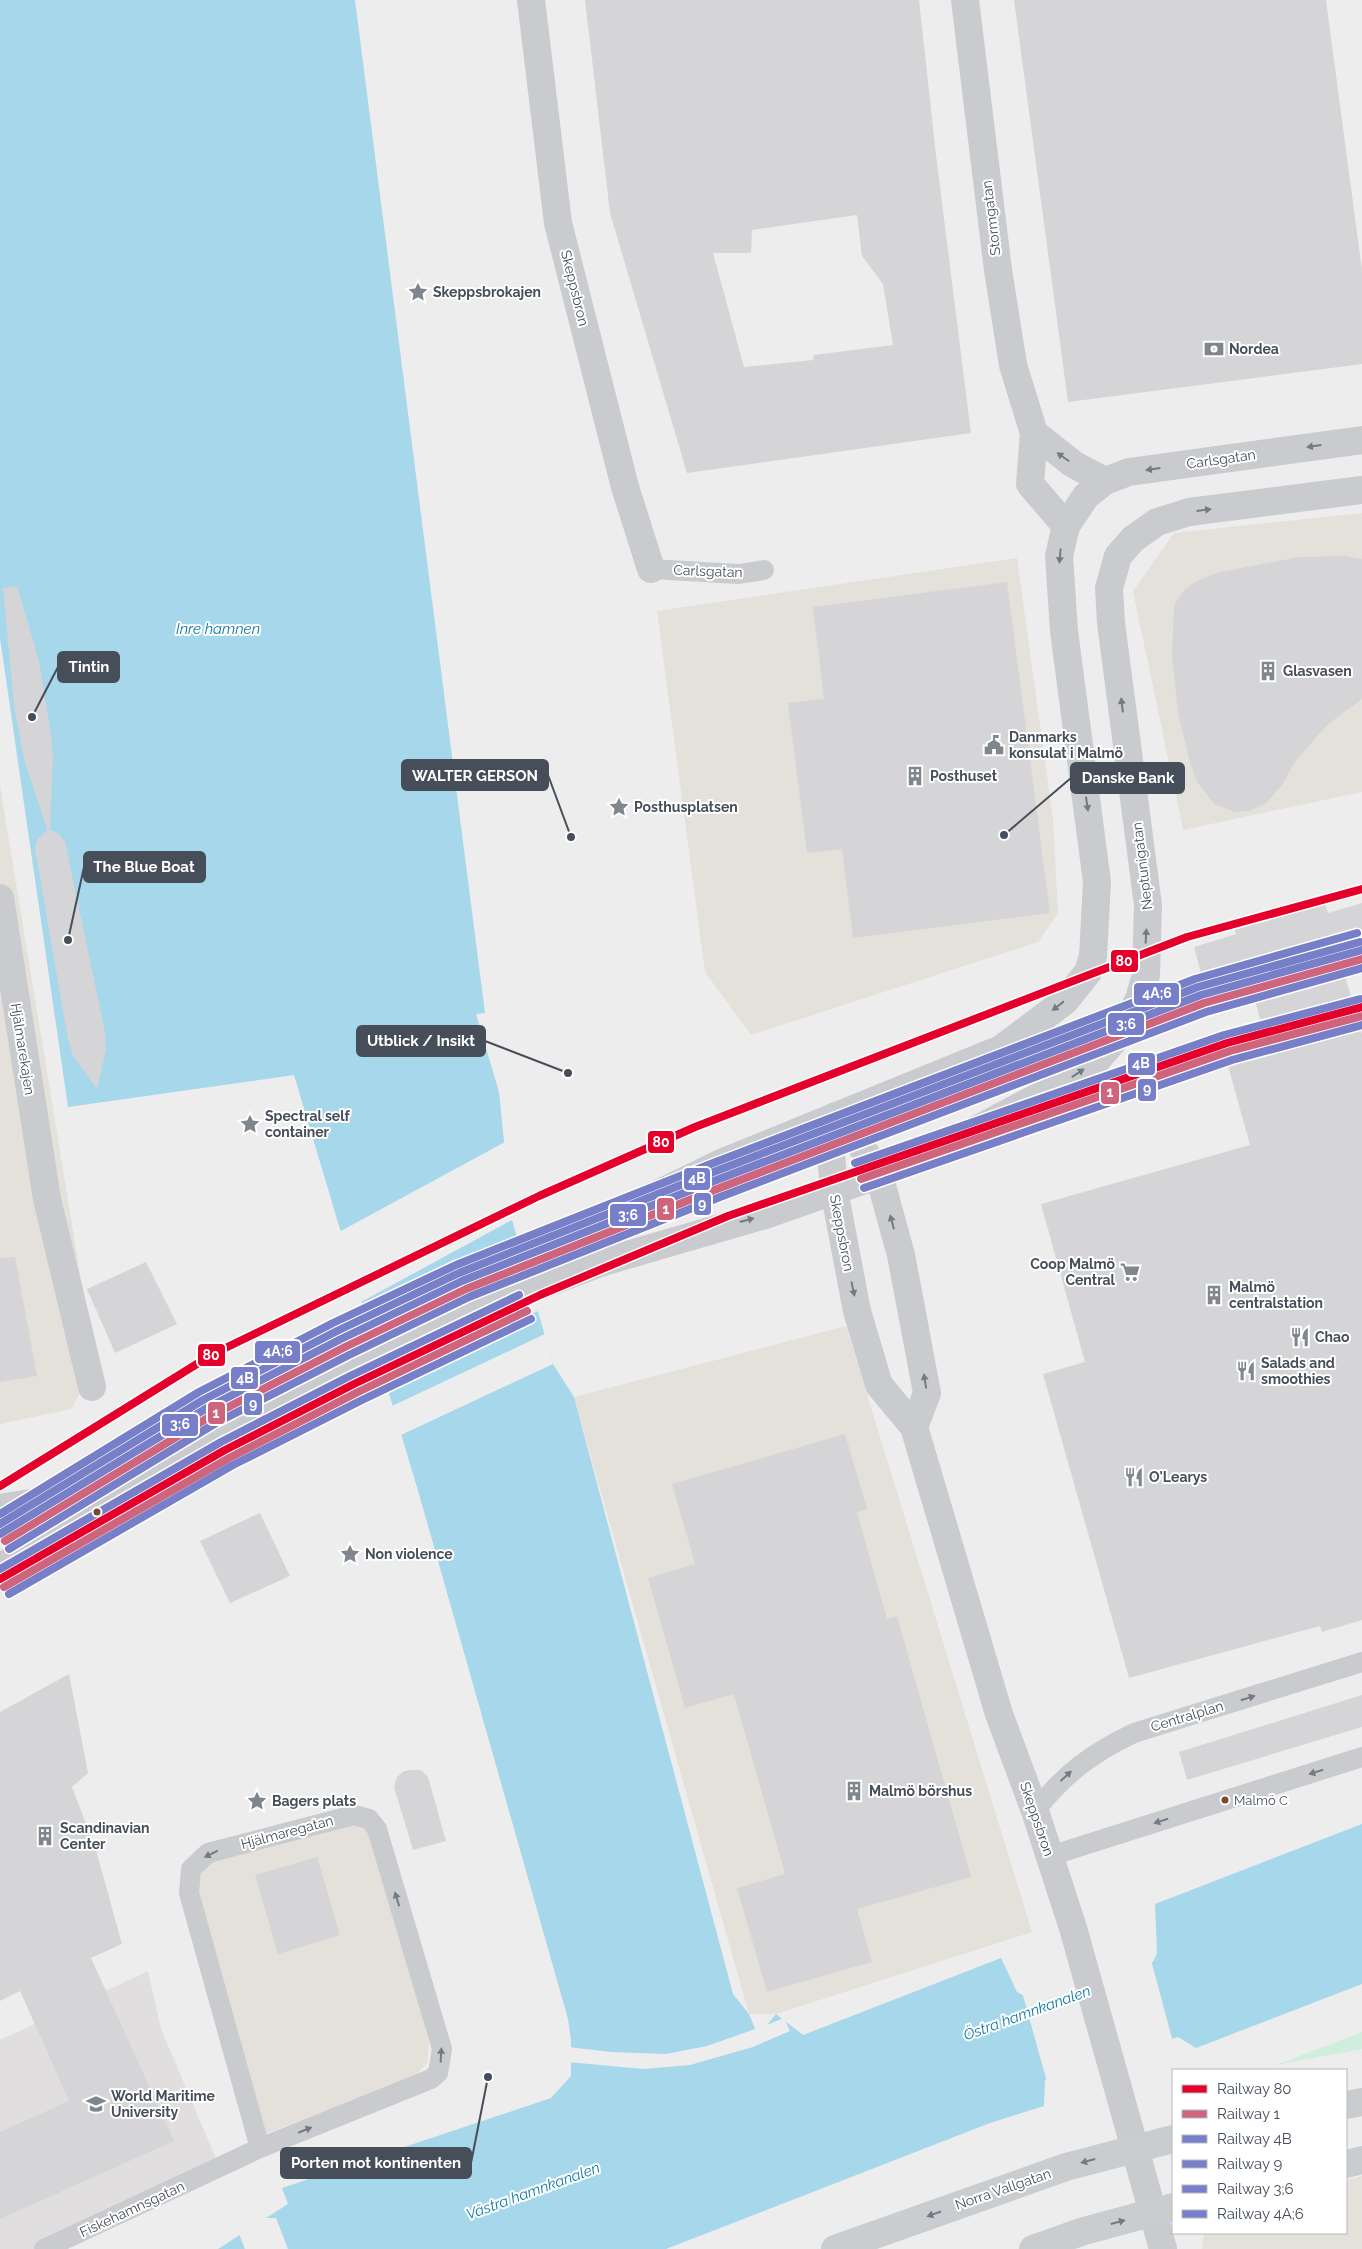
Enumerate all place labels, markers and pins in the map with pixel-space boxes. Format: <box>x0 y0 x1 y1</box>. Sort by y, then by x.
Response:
place icon: Skeppsbrokajen <box>407 281 429 303</box>
place label: Skeppsbrokajen <box>433 284 541 300</box>
bank icon: Nordea <box>1203 338 1225 360</box>
place label: Nordea <box>1229 341 1279 357</box>
callout: Tintin <box>58 652 119 682</box>
building icon: Glasvasen <box>1257 660 1279 682</box>
place label: Glasvasen <box>1283 663 1352 679</box>
place label: Danmarks konsulat i Malmö <box>1009 729 1124 761</box>
public building icon: Danmarks konsulat i Malmö <box>983 734 1005 756</box>
callout: WALTER GERSON <box>402 760 548 790</box>
callout: Danske Bank <box>1071 763 1184 793</box>
building icon: Posthuset <box>904 765 926 787</box>
place label: Posthuset <box>930 768 998 784</box>
place icon: Posthusplatsen <box>608 796 630 818</box>
place label: Posthusplatsen <box>634 799 738 815</box>
callout: The Blue Boat <box>84 852 205 882</box>
callout: Utblick / Insikt <box>357 1026 485 1056</box>
place label: Spectral self container <box>265 1108 351 1140</box>
place icon: Spectral self container <box>239 1113 261 1135</box>
place label: Coop Malmö Central <box>1030 1256 1116 1288</box>
supermarket icon: Coop Malmö Central <box>1119 1261 1141 1283</box>
place label: Malmö centralstation <box>1229 1279 1323 1311</box>
building icon: Malmö centralstation <box>1203 1284 1225 1306</box>
restaurant icon: Chao <box>1289 1326 1311 1348</box>
place label: Chao <box>1315 1329 1350 1345</box>
place label: Salads and smoothies <box>1261 1355 1335 1387</box>
restaurant icon: Salads and smoothies <box>1235 1360 1257 1382</box>
restaurant icon: O'Learys <box>1123 1466 1145 1488</box>
place label: O'Learys <box>1149 1469 1207 1485</box>
unlabelled marker <box>92 1507 102 1517</box>
place icon: Non violence <box>339 1543 361 1565</box>
place label: Non violence <box>365 1546 453 1562</box>
building icon: Malmö börshus <box>843 1780 865 1802</box>
place label: Malmö börshus <box>869 1783 972 1799</box>
place icon: Bagers plats <box>246 1790 268 1812</box>
place label: Bagers plats <box>272 1793 356 1809</box>
place label: Malmö C <box>1234 1793 1288 1808</box>
marker: Malmö C <box>1220 1795 1230 1805</box>
place label: Scandinavian Center <box>60 1820 150 1852</box>
building icon: Scandinavian Center <box>34 1825 56 1847</box>
place label: World Maritime University <box>111 2088 216 2120</box>
school or university icon: World Maritime University <box>85 2093 107 2115</box>
callout: Porten mot kontinenten <box>281 2148 471 2178</box>

